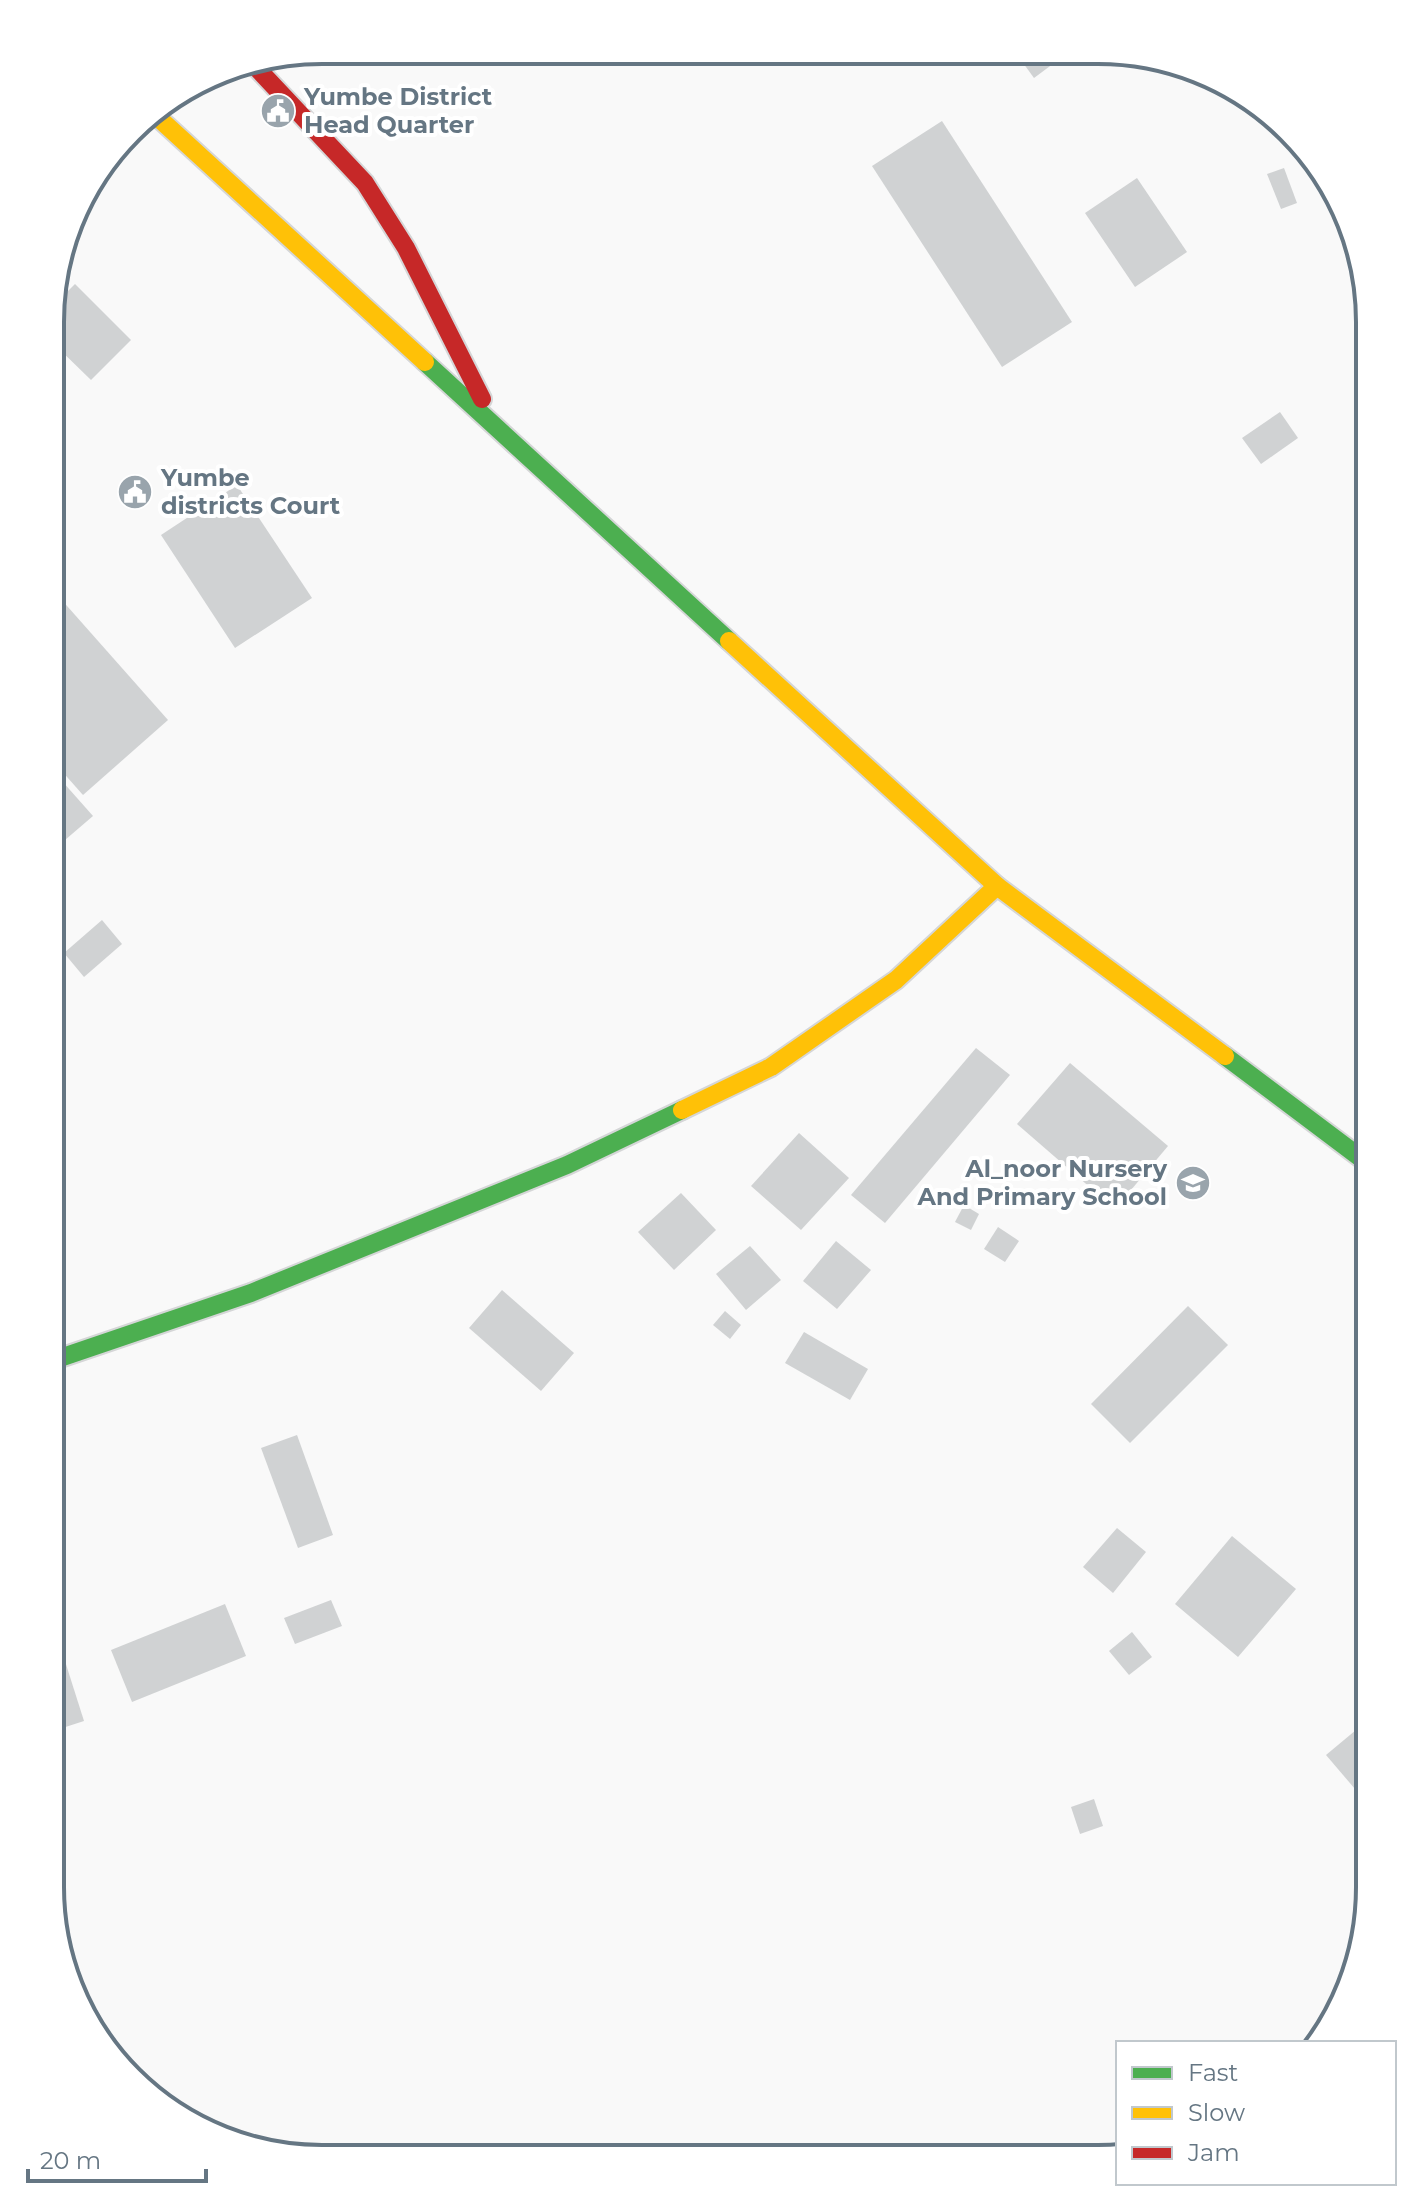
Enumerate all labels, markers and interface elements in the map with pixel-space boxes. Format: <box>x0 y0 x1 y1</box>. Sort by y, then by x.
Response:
place label: Yumbe District Head Quarter <box>303 82 493 139</box>
public building icon: Yumbe District Head Quarter <box>259 92 297 130</box>
place label: Yumbe districts Court <box>160 463 341 520</box>
public building icon: Yumbe districts Court <box>116 473 154 511</box>
place label: Al_noor Nursery And Primary School <box>917 1154 1168 1211</box>
school or university icon: Al_noor Nursery And Primary School <box>1174 1164 1212 1202</box>
legend <box>1116 2041 1396 2185</box>
text: Fast <box>1188 2058 1239 2087</box>
text: Slow <box>1188 2098 1245 2127</box>
scale bar <box>28 2133 206 2183</box>
text: Jam <box>1187 2138 1240 2167</box>
text: 20 m <box>40 2146 101 2175</box>

